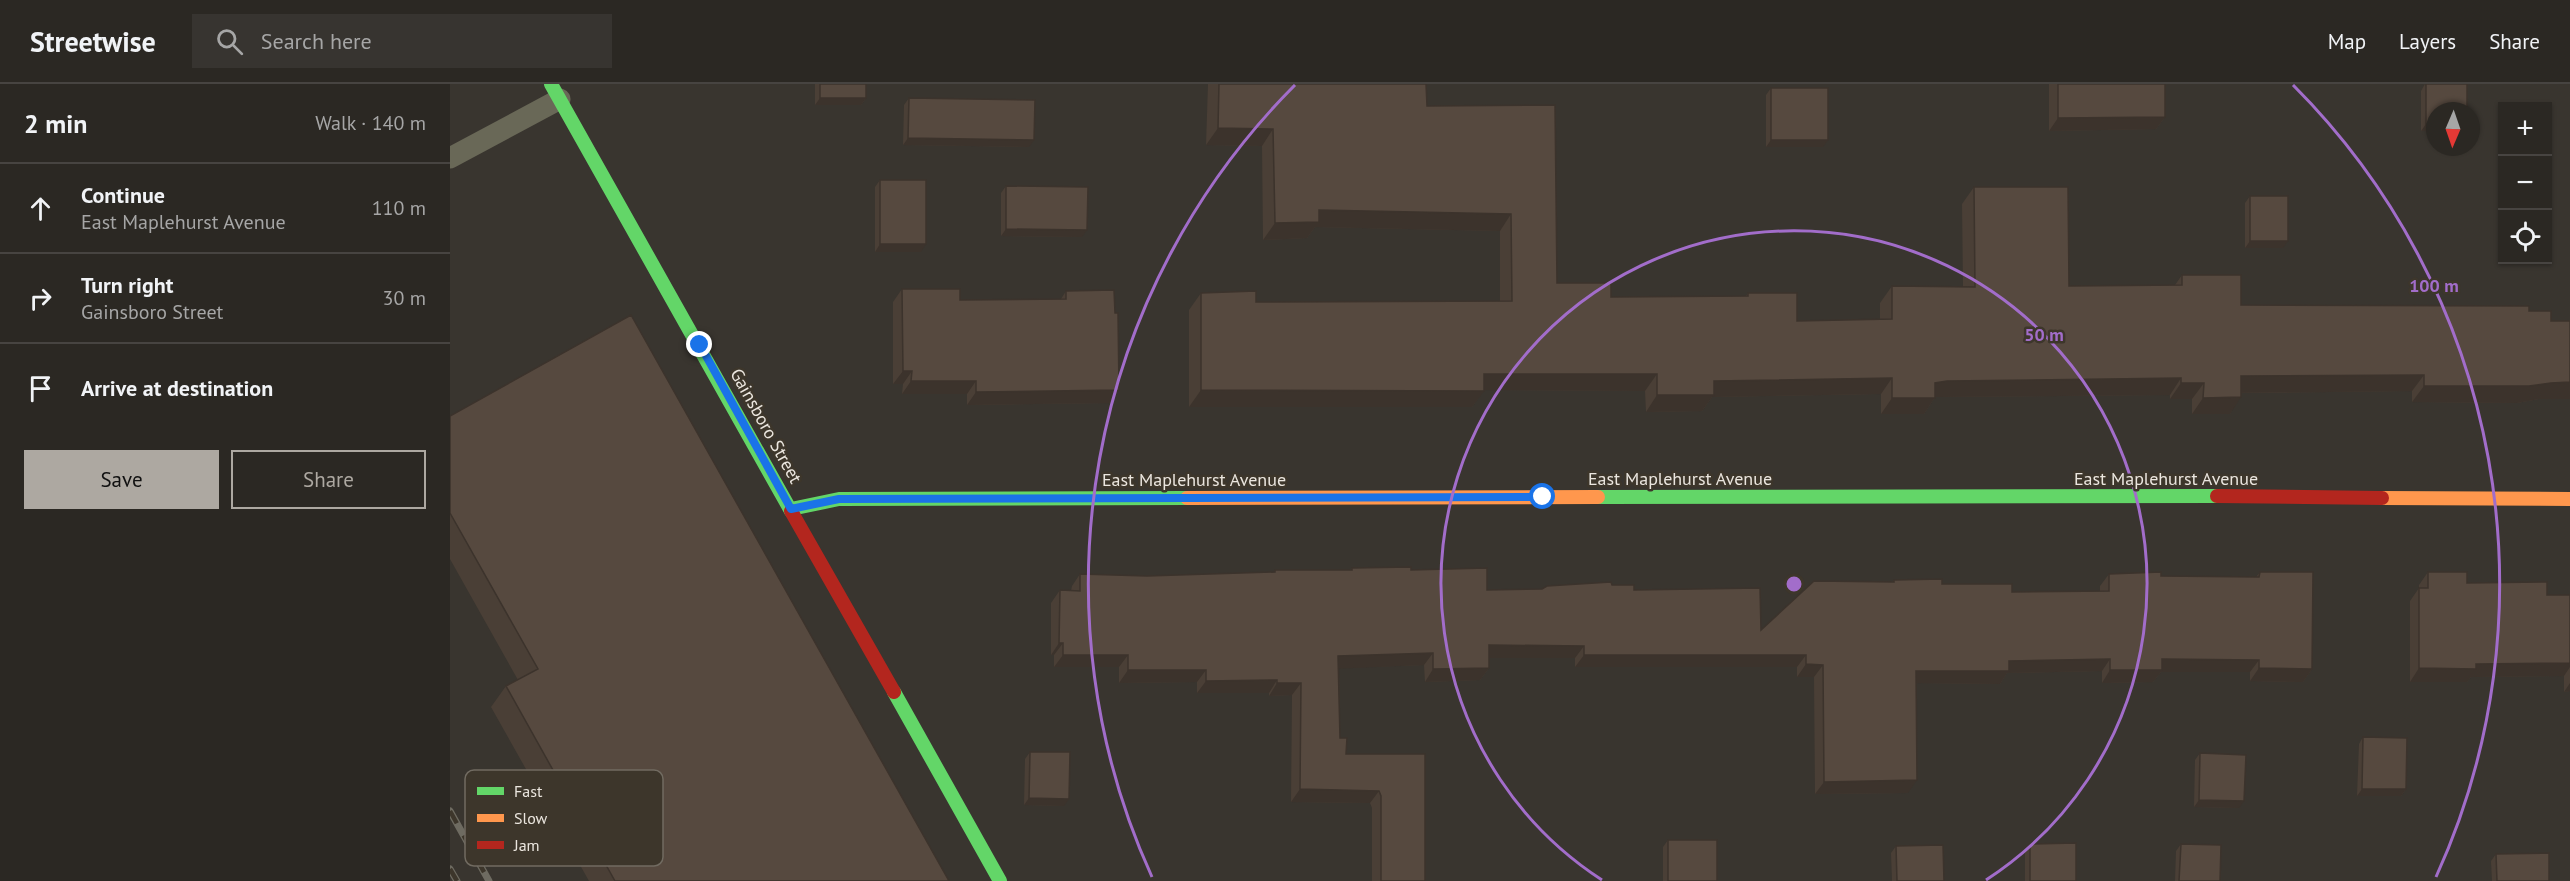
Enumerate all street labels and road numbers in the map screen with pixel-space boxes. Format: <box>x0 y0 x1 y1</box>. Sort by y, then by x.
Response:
street label: Gainsboro Street <box>725 364 808 487</box>
street label: East Maplehurst Avenue <box>1588 467 1772 490</box>
street label: East Maplehurst Avenue <box>2074 467 2258 490</box>
street label: East Maplehurst Avenue <box>1102 468 1286 491</box>

